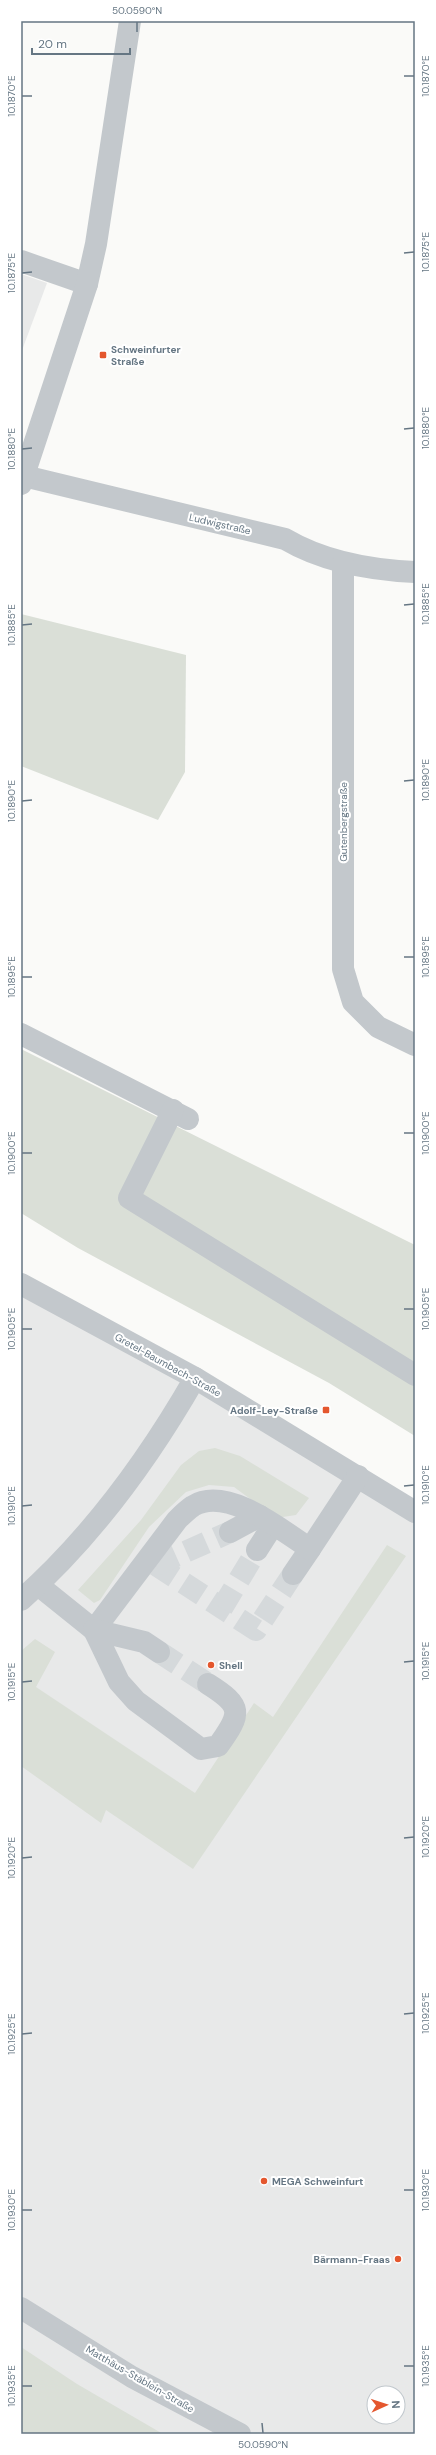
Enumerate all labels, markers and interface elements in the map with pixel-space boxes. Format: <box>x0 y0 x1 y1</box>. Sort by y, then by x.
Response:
text: 50.0590°N <box>112 4 162 17</box>
scale bar <box>32 30 130 56</box>
text: 20 m <box>38 36 67 52</box>
text: 10.1870°E <box>419 55 432 97</box>
text: 10.1870°E <box>5 75 18 117</box>
text: 10.1875°E <box>419 231 432 272</box>
text: 10.1875°E <box>5 252 18 293</box>
place label: Schweinfurter Straße <box>111 343 181 368</box>
marker: Schweinfurter Straße <box>98 350 108 360</box>
text: 10.1880°E <box>419 406 432 449</box>
text: 10.1880°E <box>5 427 18 470</box>
street label: Ludwigstraße <box>188 511 252 537</box>
text: 10.1885°E <box>419 583 432 625</box>
text: 10.1885°E <box>5 604 18 646</box>
text: 10.1890°E <box>419 758 432 801</box>
text: 10.1890°E <box>5 779 18 822</box>
street label: Gutenbergstraße <box>337 782 350 862</box>
text: 10.1895°E <box>419 936 432 978</box>
text: 10.1895°E <box>5 956 18 998</box>
text: 10.1900°E <box>419 1111 432 1155</box>
text: 10.1900°E <box>5 1131 18 1175</box>
text: 10.1905°E <box>419 1287 432 1330</box>
text: 10.1905°E <box>5 1307 18 1350</box>
street label: Gretel-Baumbach-Straße <box>113 1330 224 1400</box>
place label: Adolf-Ley-Straße <box>230 1404 318 1417</box>
marker: Adolf-Ley-Straße <box>321 1405 331 1415</box>
text: 10.1910°E <box>419 1465 432 1505</box>
text: 10.1910°E <box>5 1486 18 1526</box>
text: 10.1915°E <box>419 1641 432 1680</box>
place label: Shell <box>219 1659 243 1672</box>
marker: Shell <box>206 1660 216 1670</box>
text: 10.1915°E <box>5 1662 18 1701</box>
text: 10.1920°E <box>419 1816 432 1858</box>
text: 10.1920°E <box>5 1837 18 1879</box>
text: 10.1925°E <box>419 1992 432 2034</box>
text: 10.1925°E <box>5 2013 18 2055</box>
text: 10.1930°E <box>419 2168 432 2211</box>
place label: MEGA Schweinfurt <box>272 2175 363 2188</box>
marker: MEGA Schweinfurt <box>259 2176 269 2186</box>
text: 10.1930°E <box>5 2188 18 2231</box>
place label: Bärmann-Fraas <box>314 2253 390 2266</box>
marker: Bärmann-Fraas <box>393 2254 403 2264</box>
street label: Matthäus-Stäblein-Straße <box>84 2343 197 2415</box>
text: 10.1935°E <box>419 2345 432 2387</box>
text: 10.1935°E <box>5 2365 18 2407</box>
north arrow <box>366 2385 406 2425</box>
text: N <box>389 2400 403 2409</box>
text: 50.0590°N <box>238 2438 288 2451</box>

